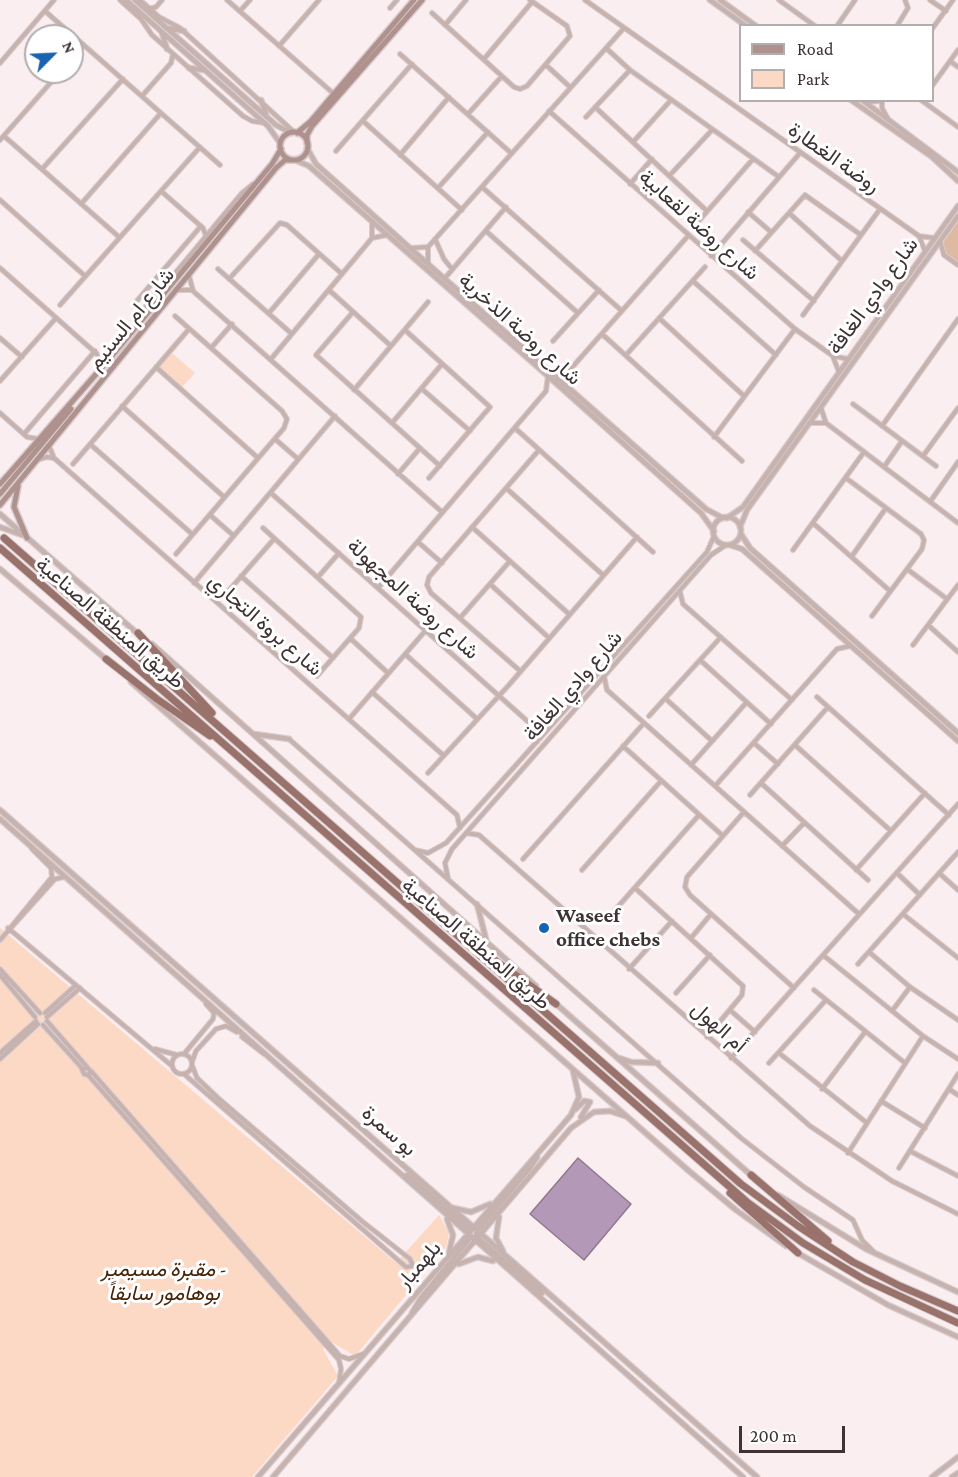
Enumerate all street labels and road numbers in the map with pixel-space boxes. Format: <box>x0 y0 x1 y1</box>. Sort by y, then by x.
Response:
street label: روضة الغطارة <box>783 117 885 199</box>
street label: شارع روضة لقعابية <box>634 164 764 286</box>
street label: شارع وادي الغافة <box>822 233 924 359</box>
street label: شارع ام السنيم <box>82 263 180 375</box>
street label: شارع روضة الذخرية <box>453 267 587 391</box>
street label: شارع روضة المجهولة <box>342 533 484 665</box>
street label: طريق المنطقة الصناعية <box>30 552 190 694</box>
street label: شارع بروة التجاري <box>203 568 327 682</box>
street label: شارع وادي الغافة <box>518 626 628 746</box>
street label: طريق المنطقة الصناعية <box>396 873 556 1015</box>
street label: أم الهول <box>686 996 752 1058</box>
street label: بو سمرة <box>356 1100 422 1162</box>
street label: بلهمبار <box>391 1236 447 1294</box>

